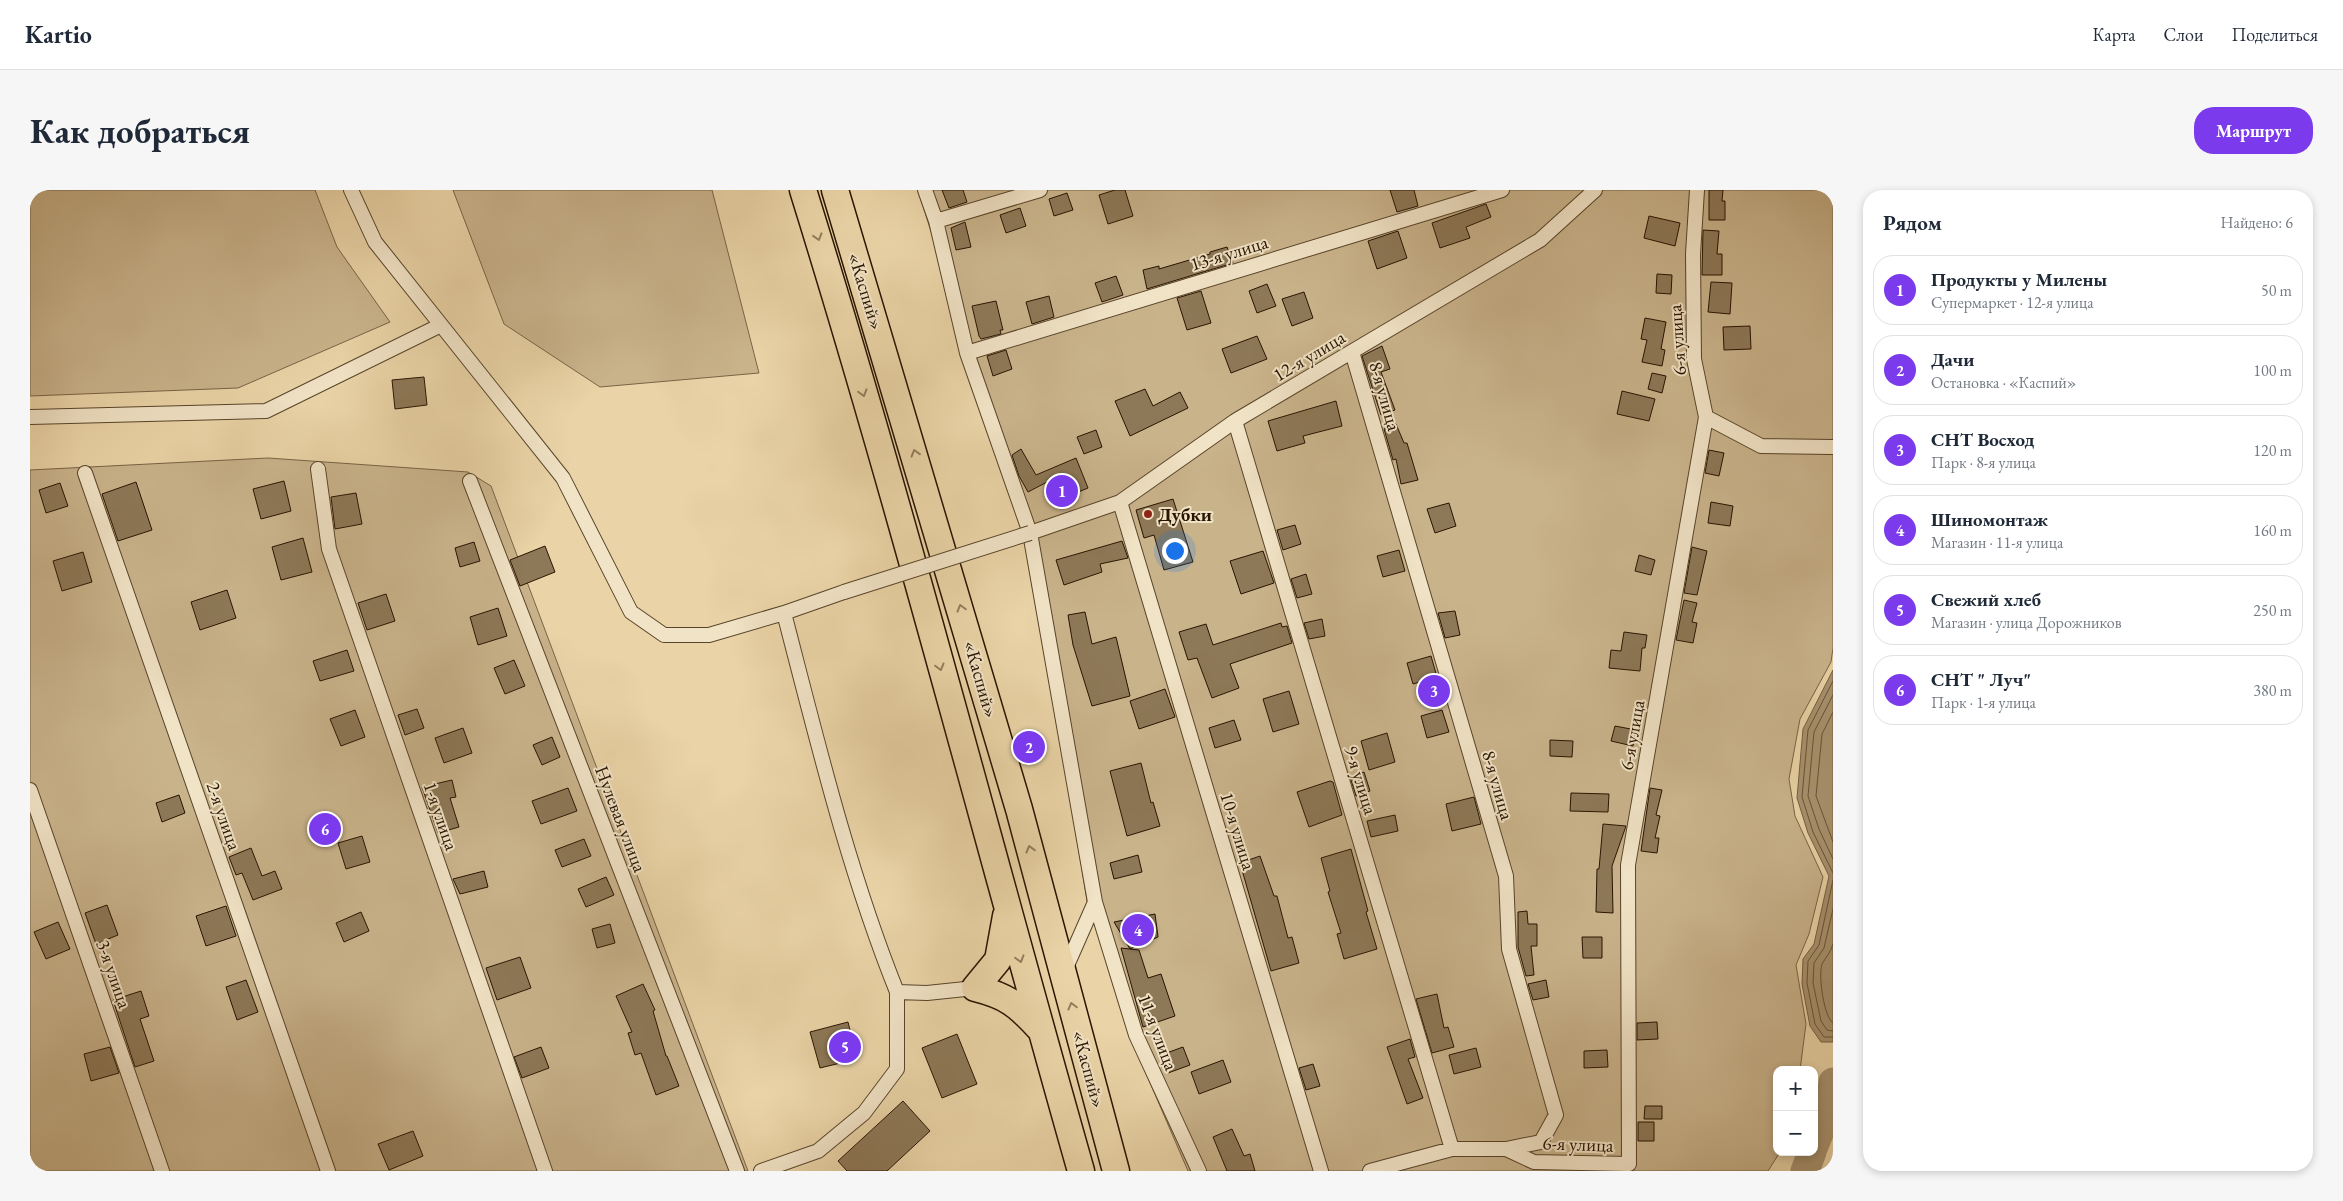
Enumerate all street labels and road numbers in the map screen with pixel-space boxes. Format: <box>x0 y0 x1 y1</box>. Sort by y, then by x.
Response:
street label: 13-я улица <box>1187 229 1271 277</box>
street label: «Каспий» <box>842 249 890 333</box>
street label: 6-я улица <box>1662 303 1692 376</box>
street label: 12-я улица <box>1268 324 1350 387</box>
street label: 8-я улица <box>1363 358 1407 434</box>
street label: «Каспий» <box>958 637 1004 721</box>
street label: 6-я улица <box>1614 697 1651 772</box>
street label: 9-я улица <box>1339 742 1383 818</box>
street label: 8-я улица <box>1476 747 1520 823</box>
street label: Нулевая улица <box>589 762 653 876</box>
street label: 2-я улица <box>201 778 248 854</box>
street label: 1-я улица <box>418 778 465 854</box>
street label: 10-я улица <box>1214 789 1262 873</box>
street label: 3-я улица <box>91 936 138 1012</box>
street label: 11-я улица <box>1132 990 1184 1074</box>
street label: «Каспий» <box>1067 1027 1111 1111</box>
street label: 6-я улица <box>1542 1130 1614 1158</box>

